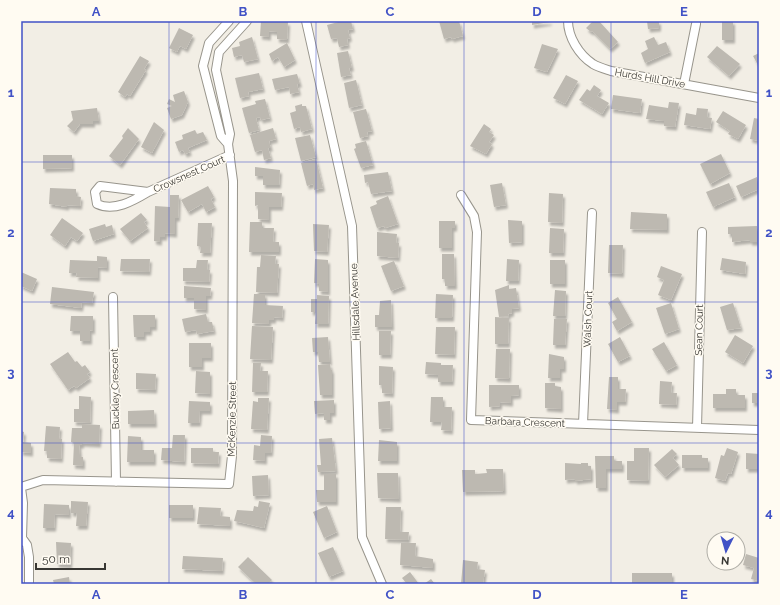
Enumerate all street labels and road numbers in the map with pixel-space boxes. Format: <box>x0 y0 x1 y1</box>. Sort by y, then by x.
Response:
street label: Hurds Hill Drive <box>614 66 686 90</box>
street label: Crowsnest Court <box>152 153 227 195</box>
street label: Hillsdale Avenue <box>348 263 362 341</box>
street label: Walsh Court <box>582 290 595 348</box>
street label: Sean Court <box>693 304 705 356</box>
street label: Buckley Crescent <box>109 348 121 430</box>
street label: McKenzie Street <box>226 381 238 457</box>
street label: Barbara Crescent <box>485 415 566 429</box>

